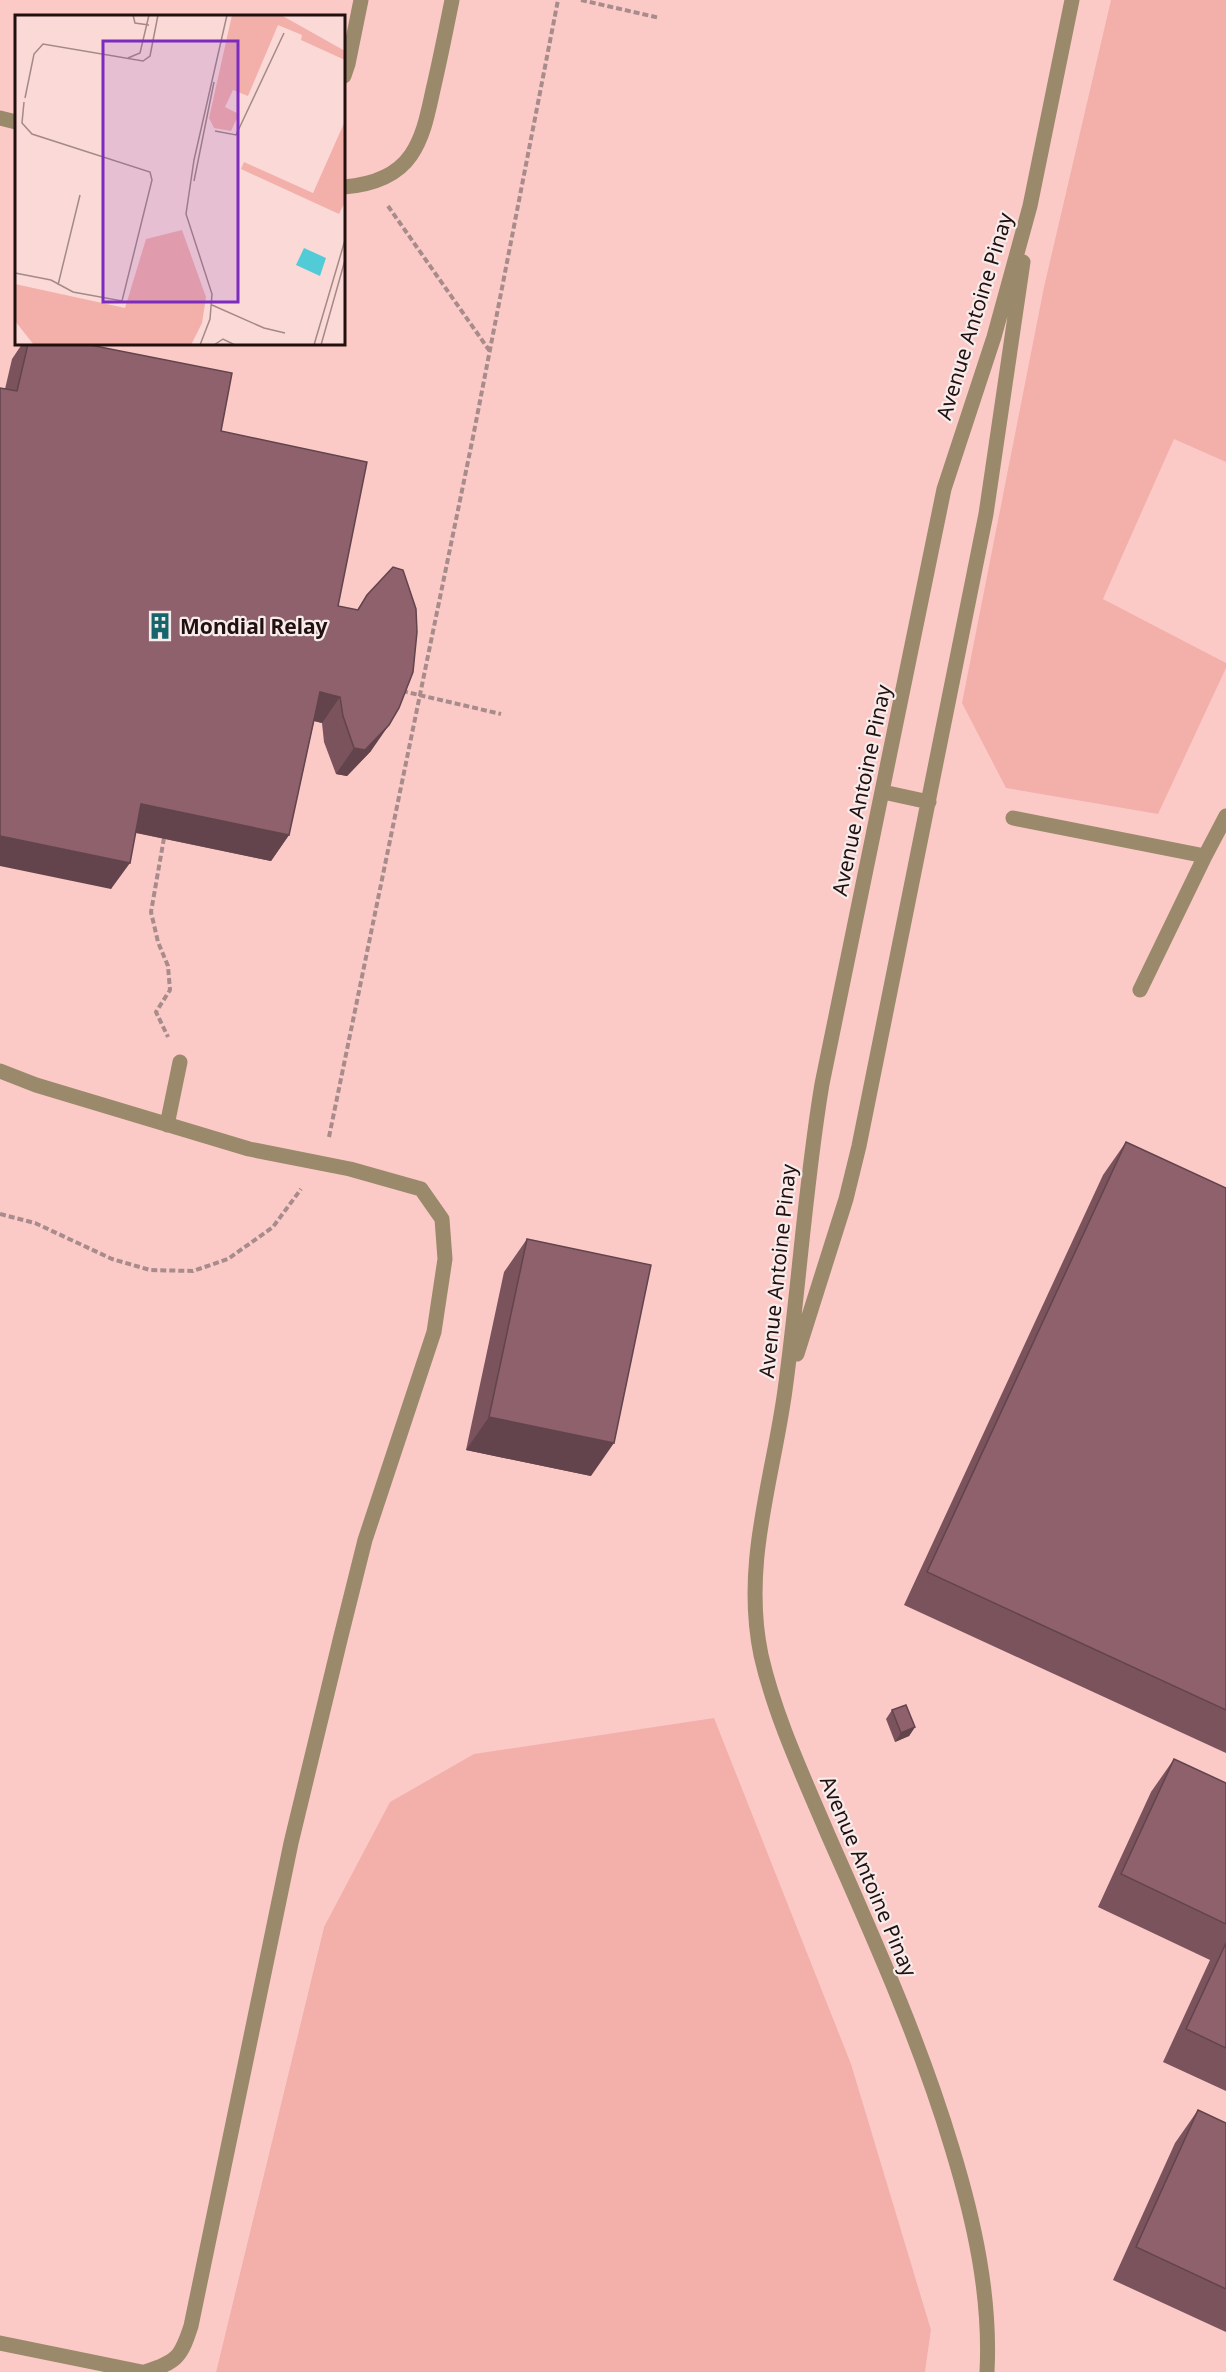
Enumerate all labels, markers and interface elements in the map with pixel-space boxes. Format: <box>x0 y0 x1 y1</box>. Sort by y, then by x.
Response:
inset map <box>15 15 345 345</box>
street label: Avenue Antoine Pinay <box>929 209 1019 423</box>
building icon: Mondial Relay <box>145 611 175 641</box>
place label: Mondial Relay <box>180 612 328 640</box>
street label: Avenue Antoine Pinay <box>825 682 897 898</box>
street label: Avenue Antoine Pinay <box>752 1162 802 1379</box>
street label: Avenue Antoine Pinay <box>814 1771 924 1981</box>

